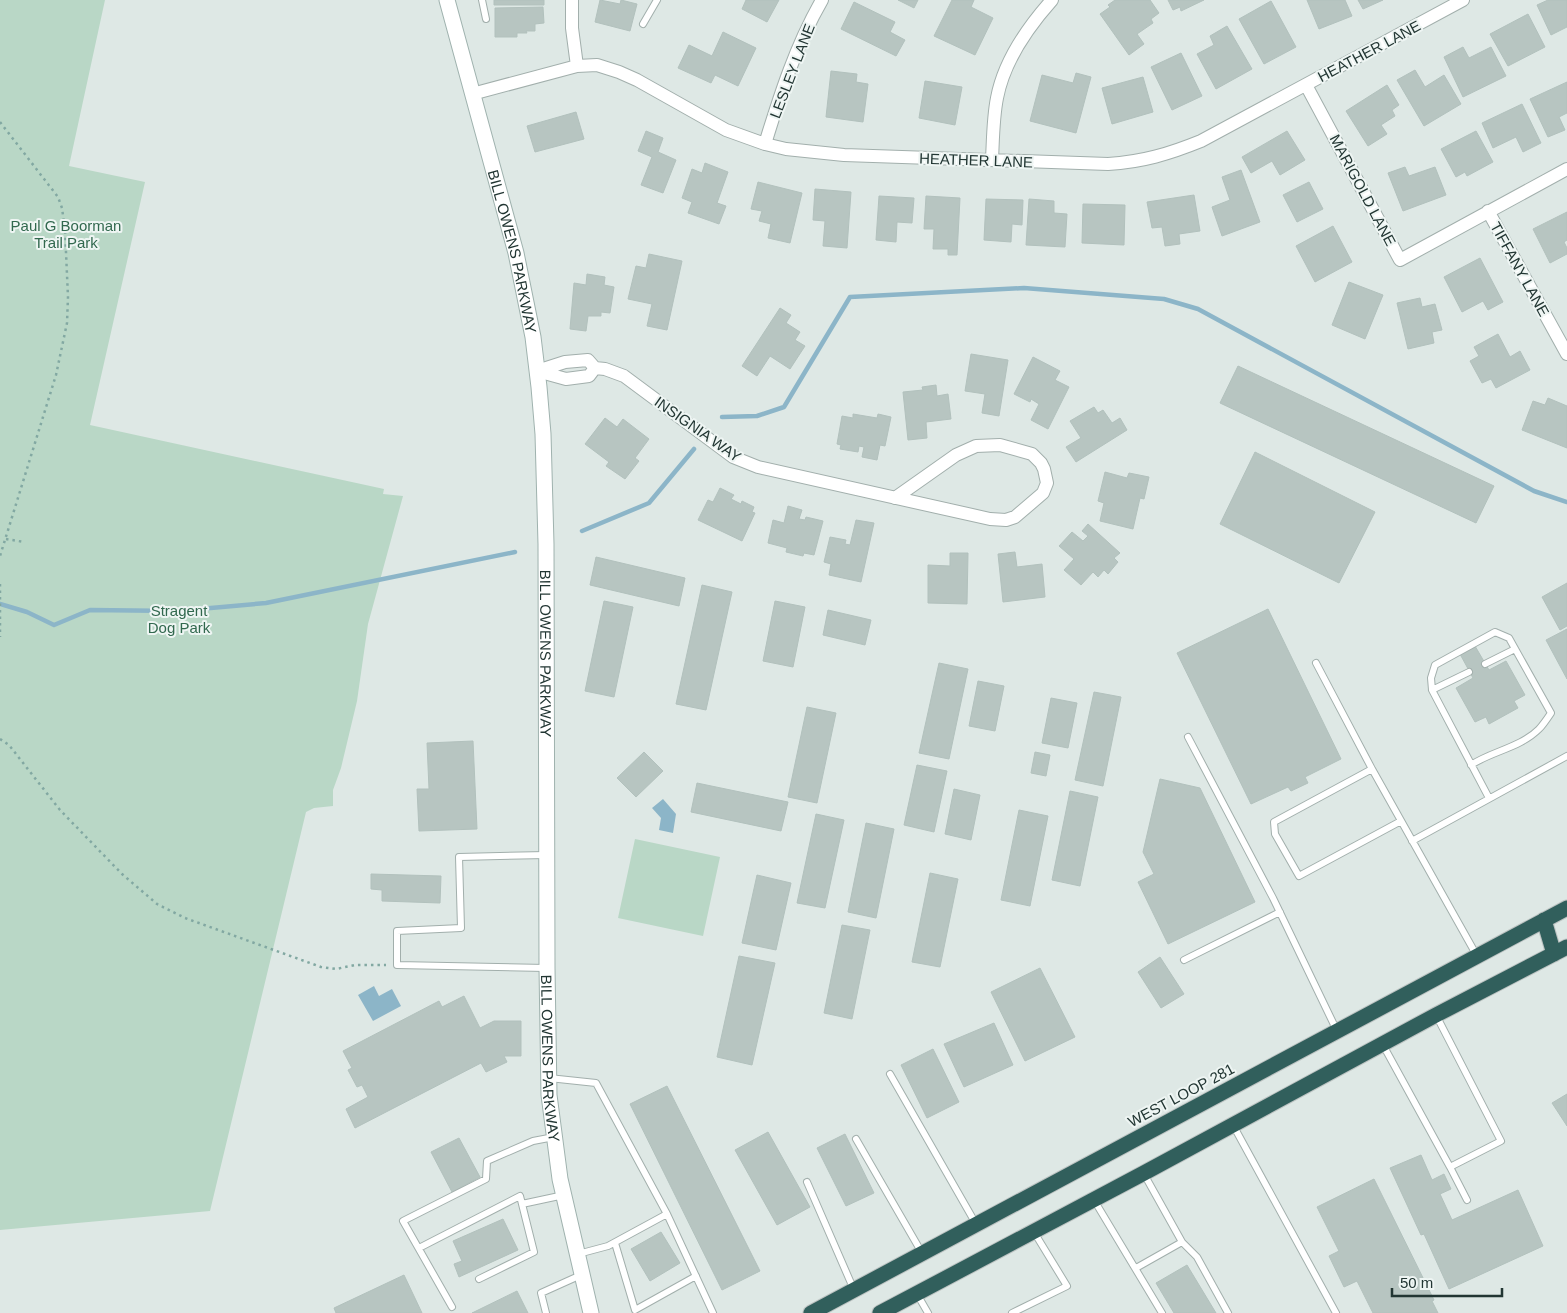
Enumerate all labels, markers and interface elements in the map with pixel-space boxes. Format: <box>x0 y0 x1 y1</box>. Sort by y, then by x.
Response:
street label: HEATHER LANE <box>1315 17 1423 85</box>
street label: LESLEY LANE <box>766 21 818 121</box>
street label: MARIGOLD LANE <box>1327 132 1399 248</box>
street label: HEATHER LANE <box>919 150 1033 170</box>
street label: BILL OWENS PARKWAY <box>485 168 541 335</box>
park label: Paul G Boorman Trail Park <box>11 217 121 251</box>
street label: TIFFANY LANE <box>1487 219 1553 319</box>
street label: INSIGNIA WAY <box>651 393 745 465</box>
street label: BILL OWENS PARKWAY <box>538 570 555 737</box>
park label: Stragent Dog Park <box>148 602 211 636</box>
street label: BILL OWENS PARKWAY <box>539 974 564 1143</box>
street label: WEST LOOP 281 <box>1125 1060 1237 1130</box>
scale bar <box>1392 1266 1502 1298</box>
text: 50 m <box>1400 1274 1433 1291</box>

